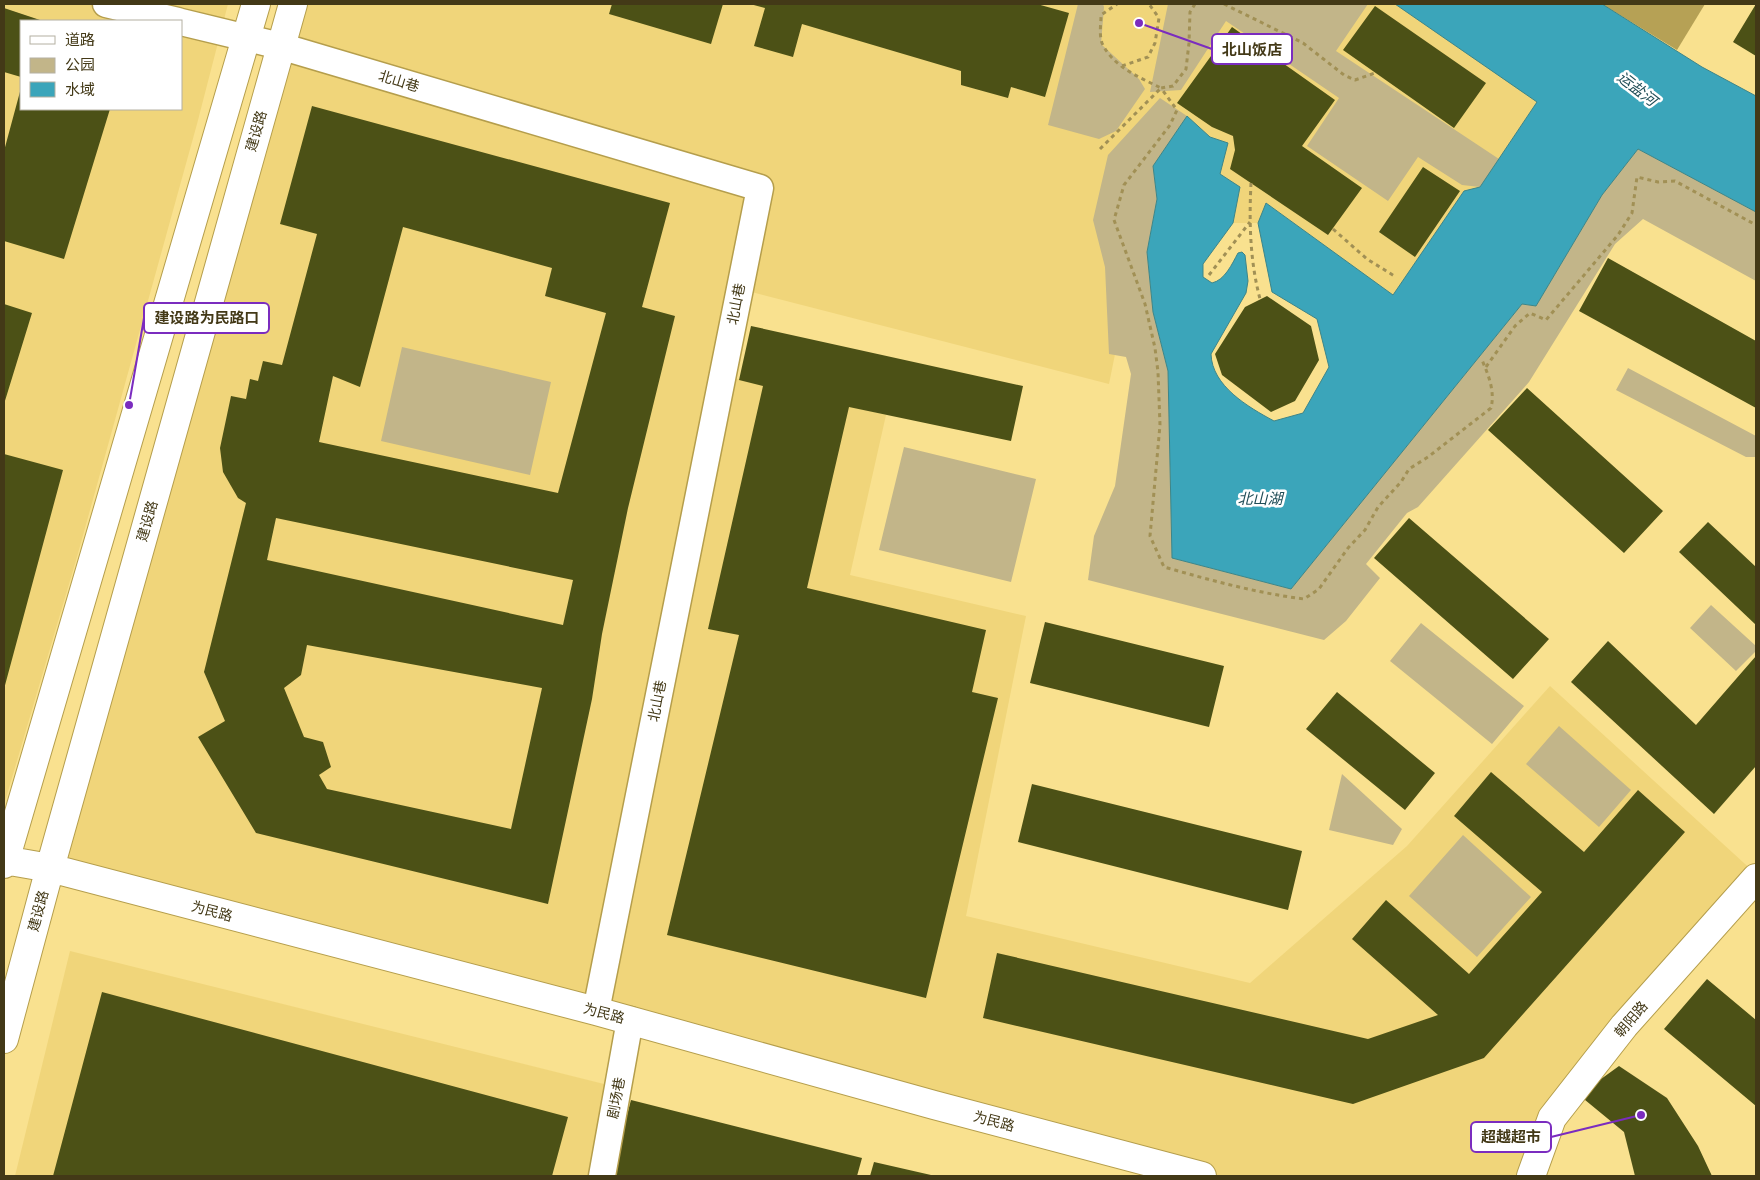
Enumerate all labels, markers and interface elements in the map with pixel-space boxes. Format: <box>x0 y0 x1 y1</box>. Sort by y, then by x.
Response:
legend <box>20 20 182 110</box>
text: 道路 <box>65 31 95 48</box>
callout: 北山饭店 <box>1212 34 1292 64</box>
text: 北山饭店 <box>1222 41 1282 58</box>
text: 公园 <box>65 56 95 73</box>
street label: 北山巷 <box>377 67 421 95</box>
water label: 运盐河 <box>1614 68 1663 111</box>
text: 水域 <box>65 81 95 98</box>
street label: 建设路 <box>243 109 269 153</box>
street label: 北山巷 <box>724 282 748 326</box>
callout: 建设路为民路口 <box>144 303 269 333</box>
text: 建设路为民路口 <box>154 309 260 326</box>
water label: 北山湖 <box>1237 490 1284 507</box>
street label: 建设路 <box>134 499 160 543</box>
street label: 北山巷 <box>645 679 669 723</box>
street label: 建设路 <box>25 889 51 933</box>
street label: 为民路 <box>190 898 234 924</box>
street label: 朝阳路 <box>1611 998 1651 1040</box>
street label: 为民路 <box>582 1000 626 1026</box>
street label: 剧场巷 <box>604 1076 628 1120</box>
street label: 为民路 <box>972 1108 1016 1134</box>
callout: 超越超市 <box>1471 1122 1551 1152</box>
text: 超越超市 <box>1481 1128 1541 1145</box>

